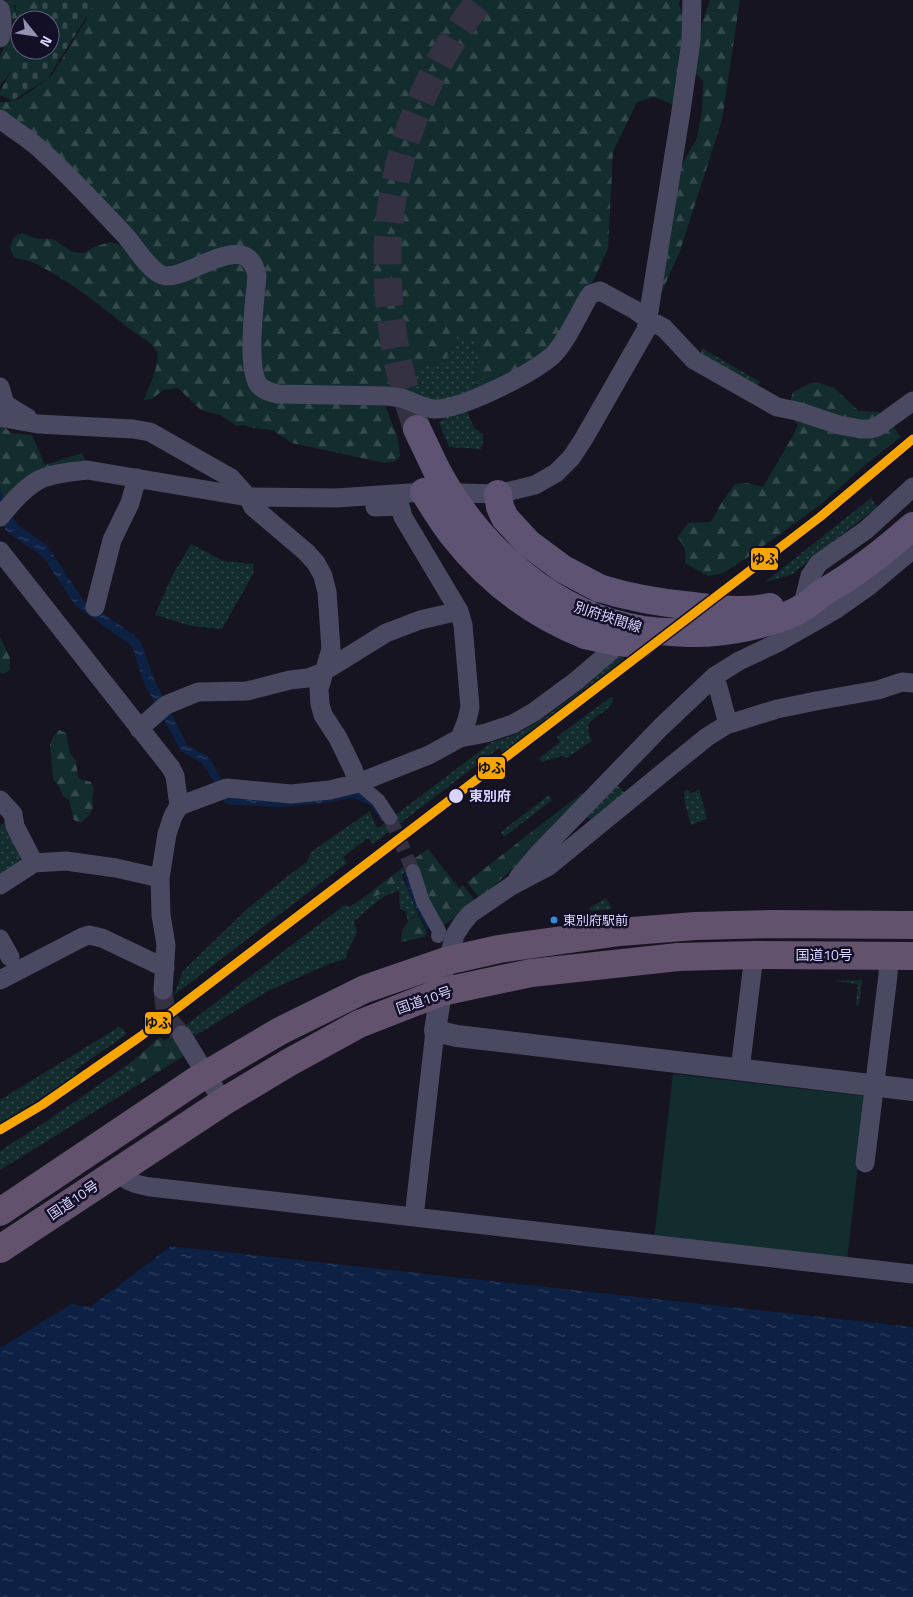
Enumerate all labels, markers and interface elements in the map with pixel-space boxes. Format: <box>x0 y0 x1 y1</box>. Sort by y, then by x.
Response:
north arrow <box>10 10 60 60</box>
text: N <box>35 32 58 51</box>
line badge: ゆふ <box>750 547 779 571</box>
text: ゆふ <box>751 548 779 569</box>
street label: 別府挾間線 <box>572 596 645 637</box>
line badge: ゆふ <box>477 756 506 780</box>
text: ゆふ <box>477 757 505 778</box>
place label: 東別府 <box>469 785 511 806</box>
marker: 東別府 <box>447 787 465 805</box>
place label: 東別府駅前 <box>563 910 628 930</box>
marker: 東別府駅前 <box>549 915 559 925</box>
street label: 国道10号 <box>795 944 853 965</box>
street label: 国道10号 <box>393 980 455 1019</box>
line badge: ゆふ <box>144 1011 172 1035</box>
text: ゆふ <box>144 1012 172 1033</box>
street label: 国道10号 <box>43 1175 103 1224</box>

